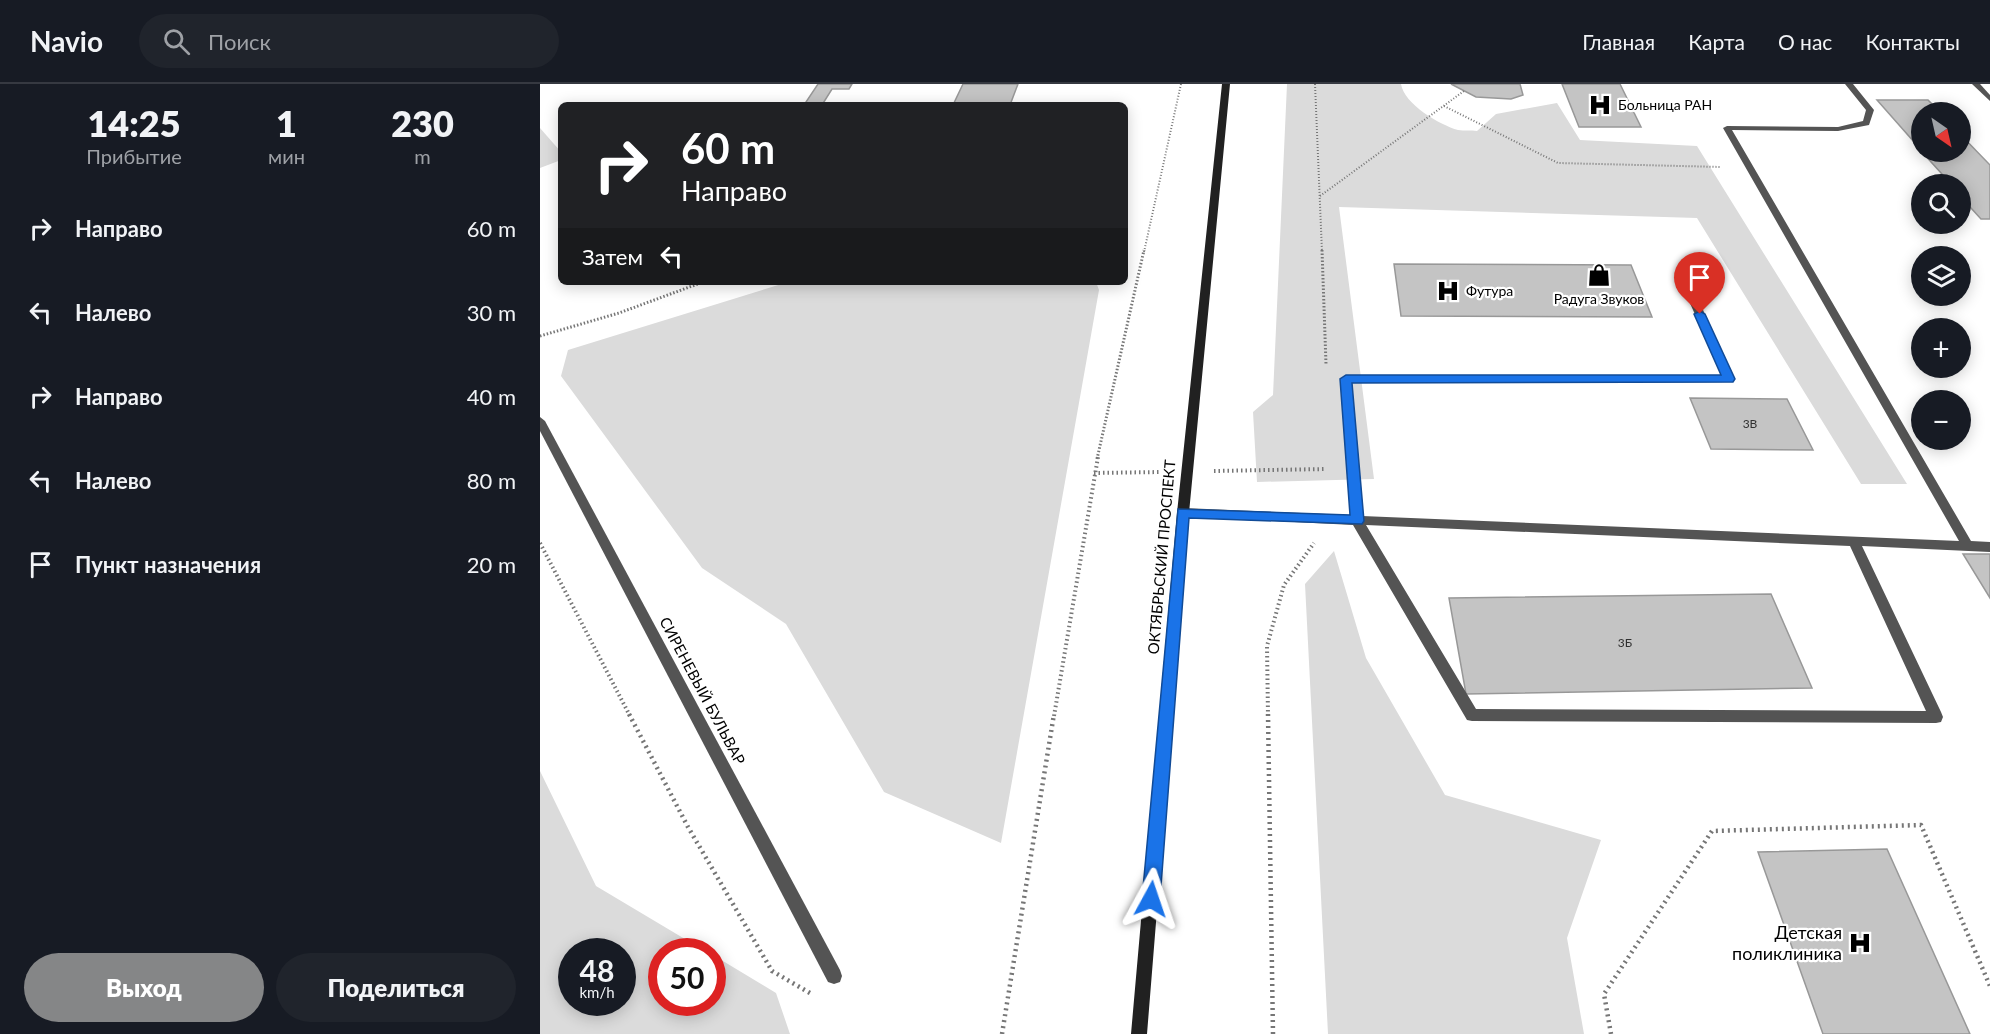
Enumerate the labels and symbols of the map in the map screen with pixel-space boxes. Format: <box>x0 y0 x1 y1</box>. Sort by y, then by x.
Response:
hospital icon: Больница РАН <box>1587 92 1613 118</box>
place label: Больница РАН <box>1618 96 1712 113</box>
north arrow <box>1911 102 1971 162</box>
pin <box>1674 252 1725 314</box>
shop icon: Радуга Звуков <box>1586 262 1612 288</box>
hospital icon: Футура <box>1435 278 1461 304</box>
place label: Футура <box>1466 282 1513 299</box>
place label: Радуга Звуков <box>1554 290 1644 307</box>
house number: 3В <box>1743 416 1758 431</box>
street label: ОКТЯБРЬСКИЙ ПРОСПЕКТ <box>1144 459 1178 655</box>
street label: СИРЕНЕВЫЙ БУЛЬВАР <box>656 614 749 767</box>
house number: 3Б <box>1618 635 1632 650</box>
position arrow <box>1119 867 1183 931</box>
place label: Детская поликлиника <box>1732 921 1842 964</box>
hospital icon: Детская поликлиника <box>1847 930 1873 956</box>
speed limit sign: 50 <box>648 938 726 1016</box>

